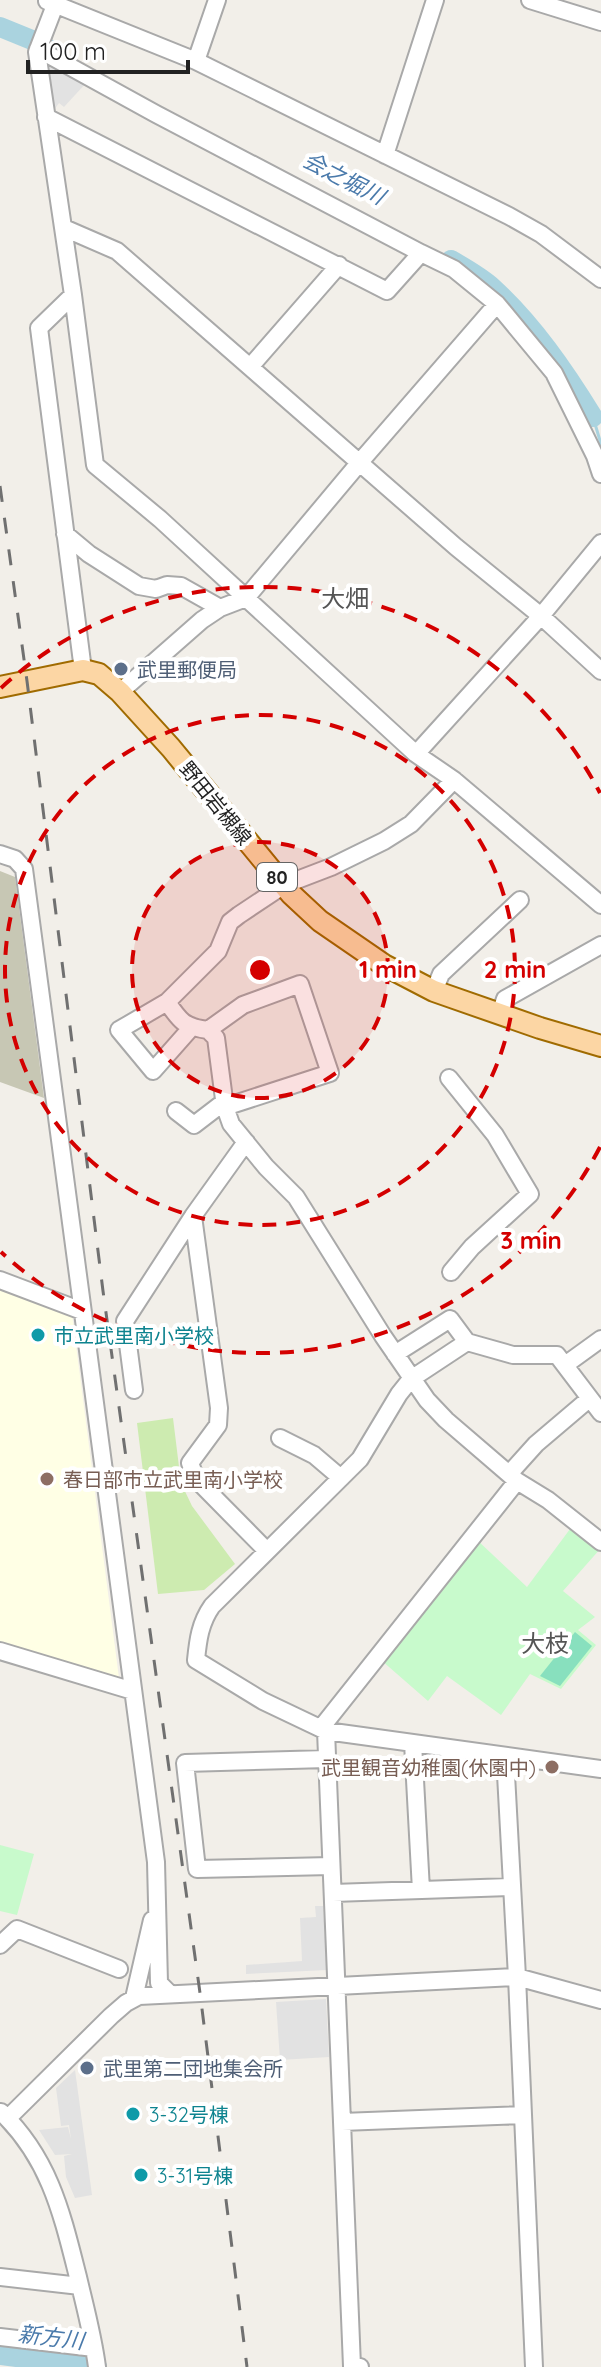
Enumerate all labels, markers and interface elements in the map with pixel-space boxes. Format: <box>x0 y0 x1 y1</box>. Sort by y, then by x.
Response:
scale bar <box>28 24 188 74</box>
text: 100 m <box>40 36 106 66</box>
water label: 会之堀川 <box>298 146 391 211</box>
district label: 大畑 <box>321 583 369 613</box>
place label: 武里郵便局 <box>137 657 237 682</box>
marker: 武里郵便局 <box>112 660 130 678</box>
street label: 野田岩槻線 <box>175 756 257 850</box>
road number: 80 <box>257 863 297 891</box>
text: 1 min <box>359 954 417 984</box>
text: 2 min <box>484 954 546 984</box>
centre of rings <box>246 956 274 984</box>
text: 3 min <box>500 1225 562 1255</box>
place label: 市立武里南小学校 <box>54 1323 214 1348</box>
marker: 市立武里南小学校 <box>29 1326 47 1344</box>
place label: 春日部市立武里南小学校 <box>63 1467 283 1492</box>
marker: 春日部市立武里南小学校 <box>38 1470 56 1488</box>
district label: 大枝 <box>521 1628 569 1658</box>
place label: 武里観音幼稚園(休園中) <box>321 1755 536 1780</box>
marker: 武里観音幼稚園(休園中) <box>543 1758 561 1776</box>
place label: 武里第二団地集会所 <box>103 2056 283 2081</box>
marker: 武里第二団地集会所 <box>78 2059 96 2077</box>
place label: 3-32号棟 <box>149 2102 229 2127</box>
marker: 3-32号棟 <box>124 2105 142 2123</box>
place label: 3-31号棟 <box>157 2163 233 2188</box>
marker: 3-31号棟 <box>132 2166 150 2184</box>
water label: 新方川 <box>17 2319 87 2355</box>

